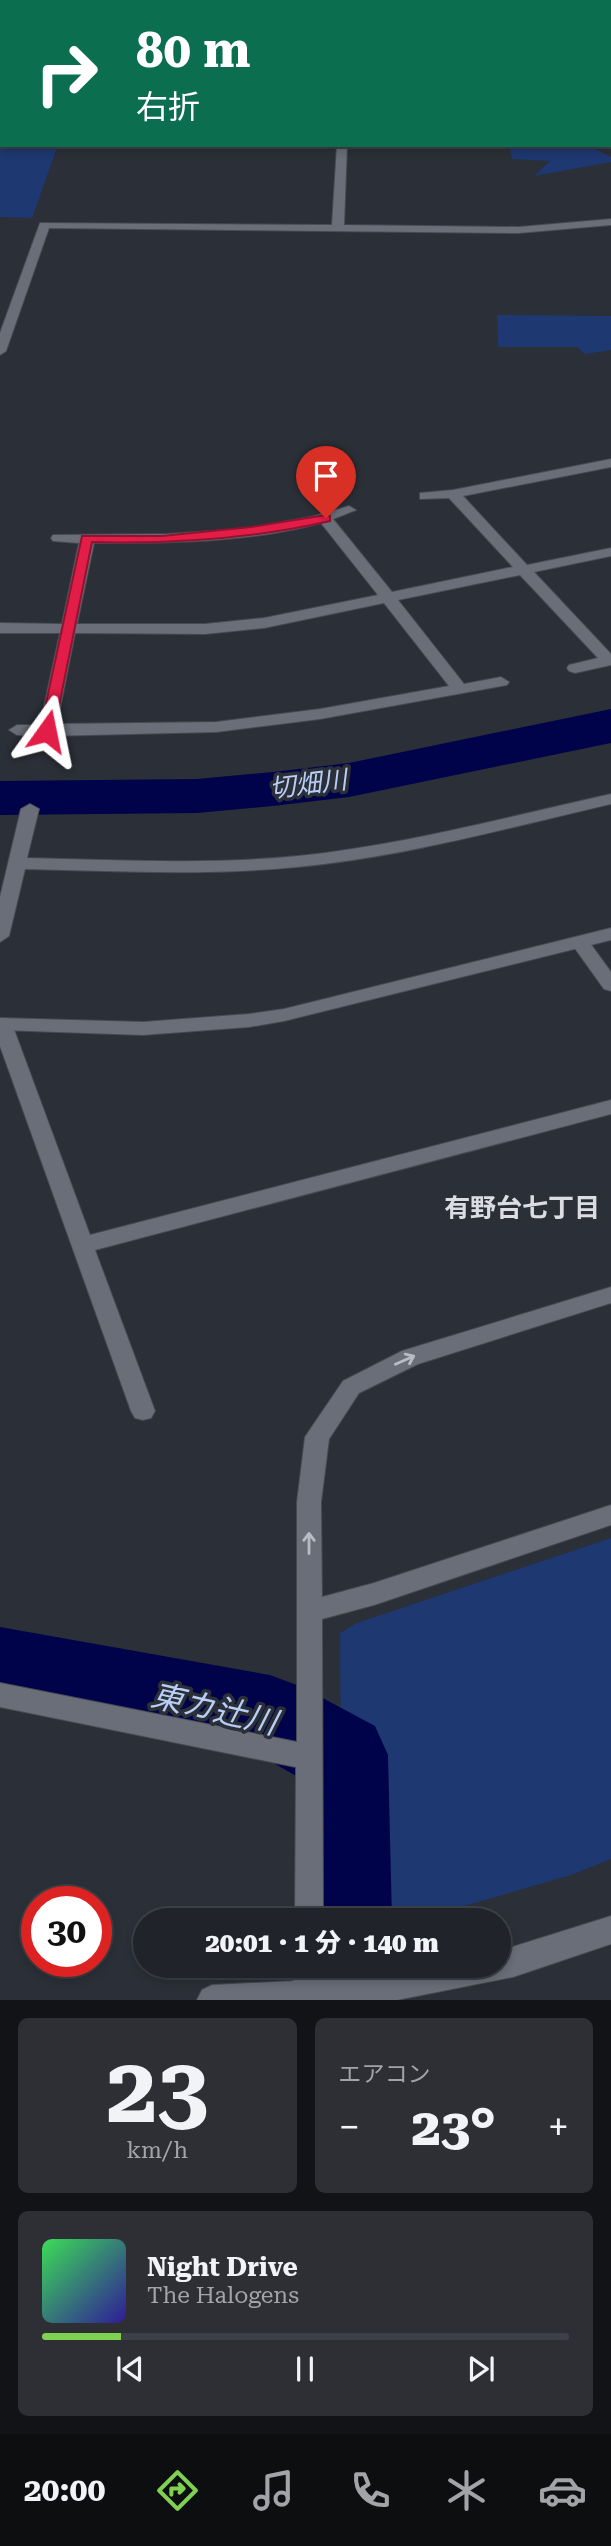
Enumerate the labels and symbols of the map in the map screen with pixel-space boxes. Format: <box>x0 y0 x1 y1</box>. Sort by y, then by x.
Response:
pin <box>296 446 356 518</box>
position arrow <box>10 694 84 768</box>
water label: 切畑川 <box>267 764 352 804</box>
district label: 有野台七丁目 <box>444 1193 600 1223</box>
one-way arrow <box>394 1353 415 1366</box>
one-way arrow <box>302 1531 316 1554</box>
water label: 東カ辻川 <box>147 1676 284 1743</box>
speed limit sign: 30 <box>21 1886 112 1977</box>

